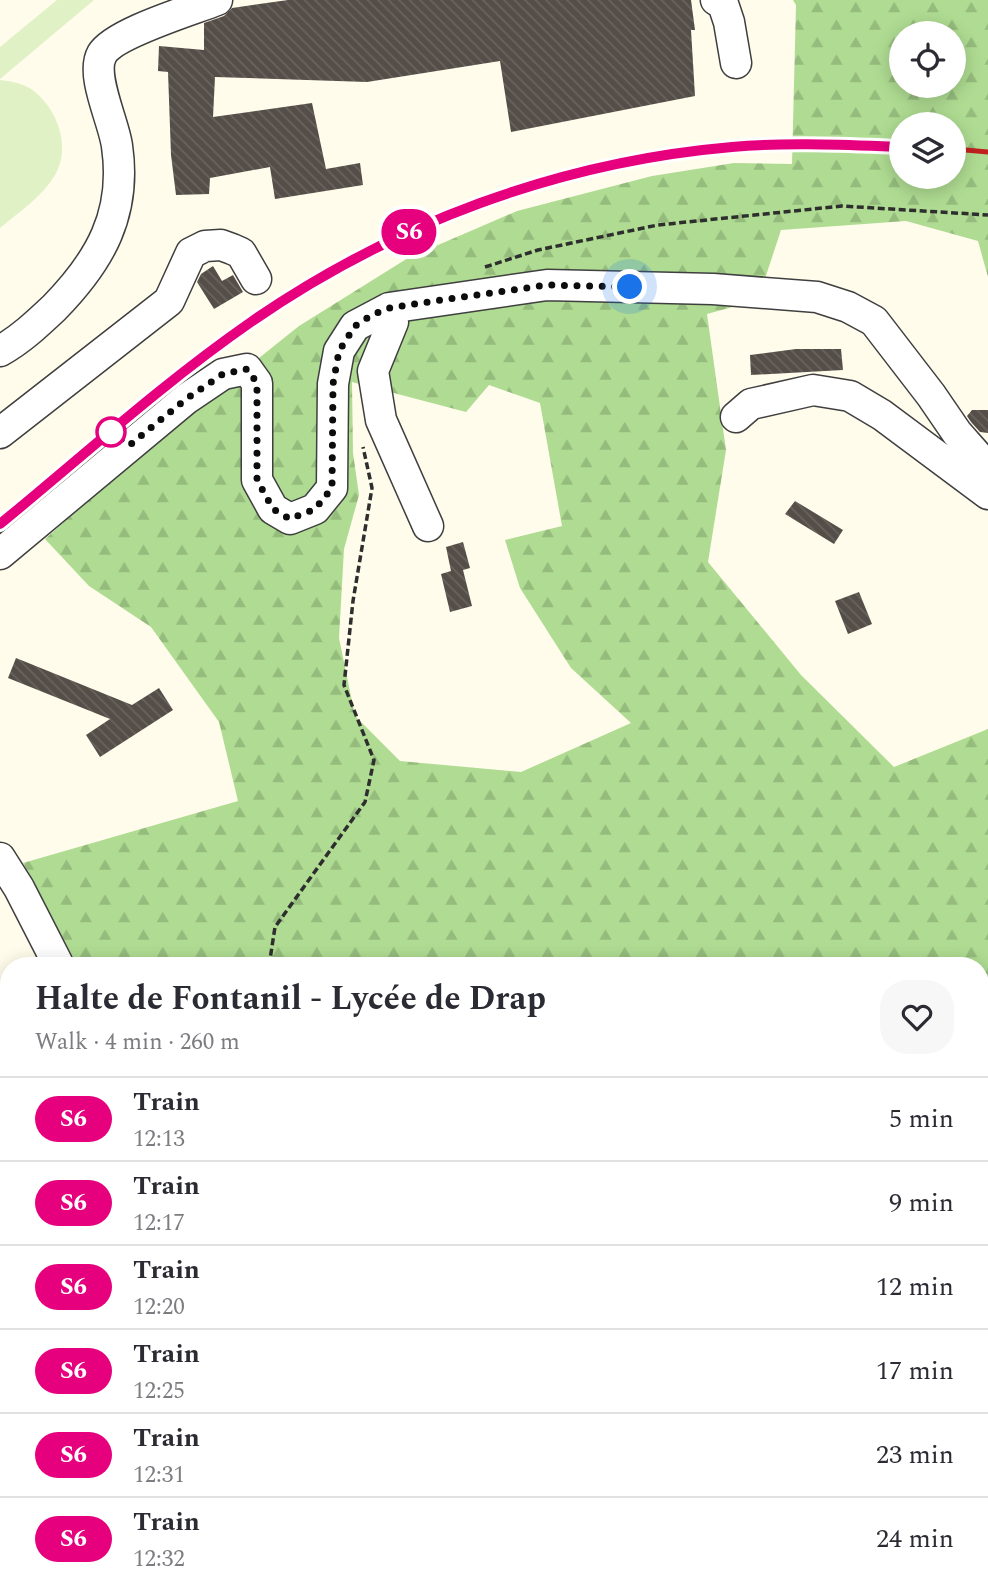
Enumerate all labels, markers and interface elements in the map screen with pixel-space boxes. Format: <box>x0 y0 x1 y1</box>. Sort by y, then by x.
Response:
map controls <box>889 21 966 189</box>
button: locate <box>889 21 966 98</box>
button: layers <box>889 112 966 189</box>
line badge: S6 <box>378 209 440 255</box>
text: S6 <box>395 214 423 250</box>
your location <box>612 269 647 304</box>
unlabelled marker <box>96 417 126 447</box>
text: Halte de Fontanil - Lycée de Drap <box>35 974 546 1024</box>
button: heart <box>880 980 954 1054</box>
text: Walk · 4 min · 260 m <box>35 1025 240 1060</box>
text: Train <box>133 1082 200 1122</box>
text: 5 min <box>889 1099 954 1139</box>
text: S6 <box>60 1101 87 1137</box>
text: 12:13 <box>133 1122 185 1157</box>
text: Train <box>133 1166 200 1206</box>
text: 9 min <box>889 1183 954 1223</box>
text: S6 <box>60 1185 87 1221</box>
text: 12:17 <box>133 1206 185 1241</box>
text: Train <box>133 1250 200 1290</box>
text: 12 min <box>876 1267 954 1307</box>
text: S6 <box>60 1269 87 1305</box>
text: 12:20 <box>133 1290 185 1325</box>
text: Train <box>133 1334 200 1374</box>
text: 17 min <box>876 1351 954 1391</box>
text: S6 <box>60 1353 87 1389</box>
text: 12:25 <box>133 1374 185 1409</box>
text: Train <box>133 1418 200 1458</box>
text: 23 min <box>876 1435 954 1475</box>
text: S6 <box>60 1437 87 1473</box>
text: 12:31 <box>133 1458 185 1493</box>
text: Train <box>133 1502 200 1542</box>
text: 24 min <box>876 1519 954 1559</box>
text: S6 <box>60 1521 87 1557</box>
text: 12:32 <box>133 1542 185 1577</box>

